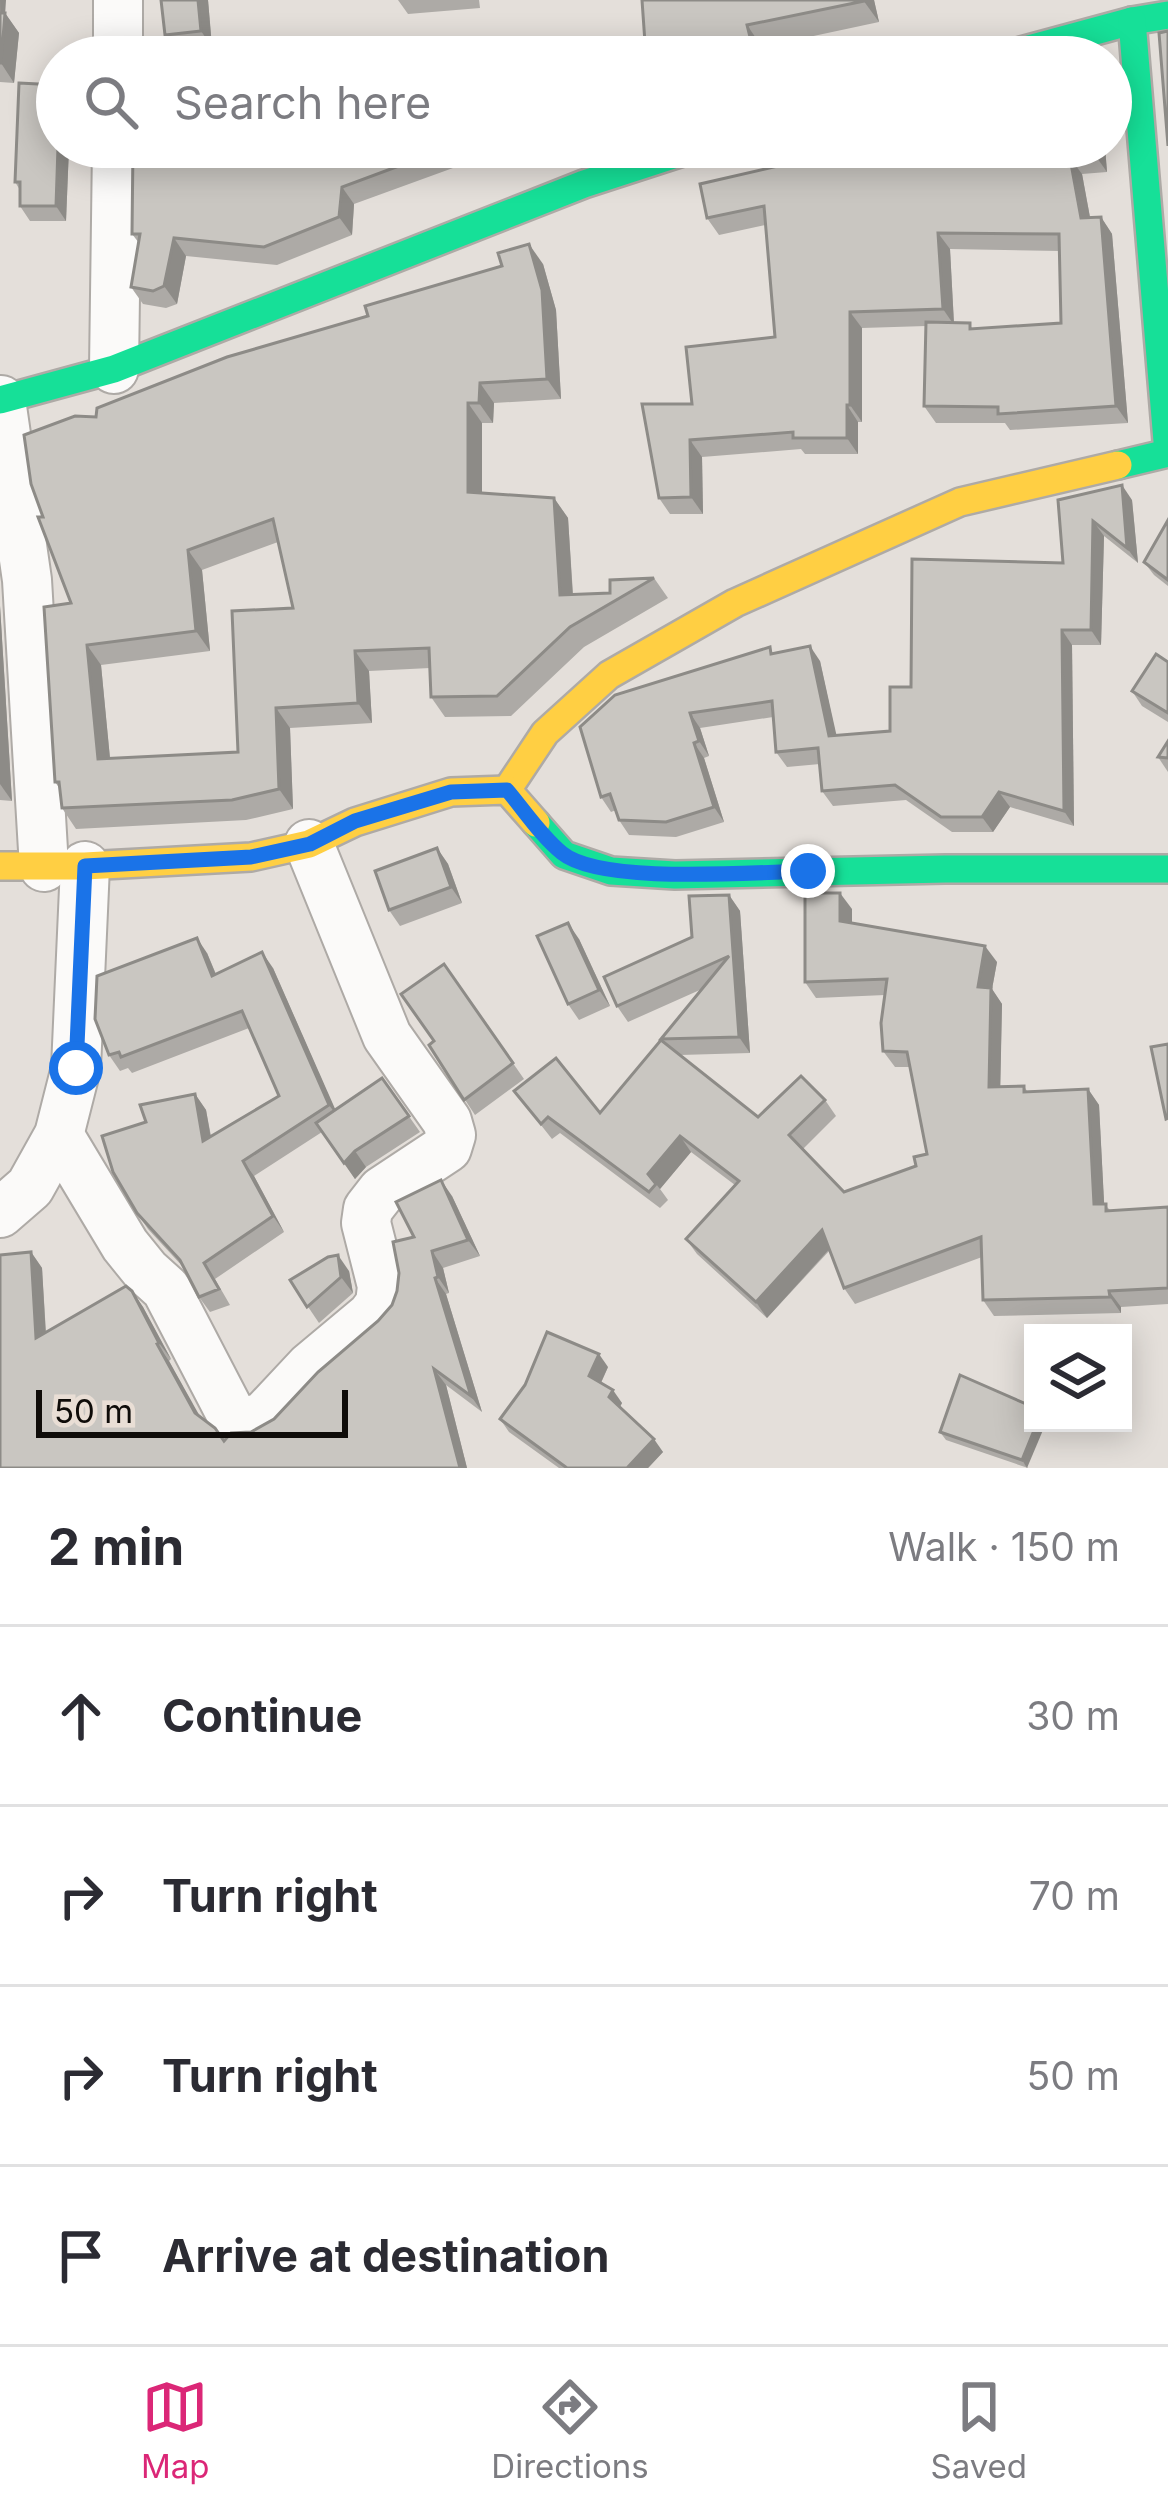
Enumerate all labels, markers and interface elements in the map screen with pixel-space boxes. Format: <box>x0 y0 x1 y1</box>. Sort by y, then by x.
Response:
search box <box>36 36 1132 168</box>
icon: search <box>78 69 144 135</box>
text: Search here <box>174 75 431 130</box>
route end <box>781 844 835 898</box>
route start <box>49 1041 103 1095</box>
map controls <box>1024 1324 1132 1432</box>
button: layers <box>1024 1324 1132 1432</box>
scale bar <box>36 1384 348 1437</box>
text: 50 m <box>54 1391 133 1431</box>
text: 2 min <box>48 1516 184 1577</box>
text: Walk · 150 m <box>888 1523 1120 1570</box>
icon: ahead <box>48 1683 114 1749</box>
text: Continue <box>162 1688 362 1743</box>
text: 30 m <box>1026 1692 1120 1739</box>
icon: right <box>48 1863 114 1929</box>
text: Turn right <box>162 1868 378 1923</box>
text: 70 m <box>1029 1872 1120 1919</box>
icon: right <box>48 2043 114 2109</box>
text: Turn right <box>162 2048 378 2103</box>
text: 50 m <box>1027 2052 1120 2099</box>
icon: arrive <box>48 2223 114 2289</box>
text: Arrive at destination <box>162 2228 609 2283</box>
tab: Map <box>141 2374 209 2486</box>
tab: Directions <box>491 2374 649 2486</box>
tab: Saved <box>930 2374 1027 2486</box>

